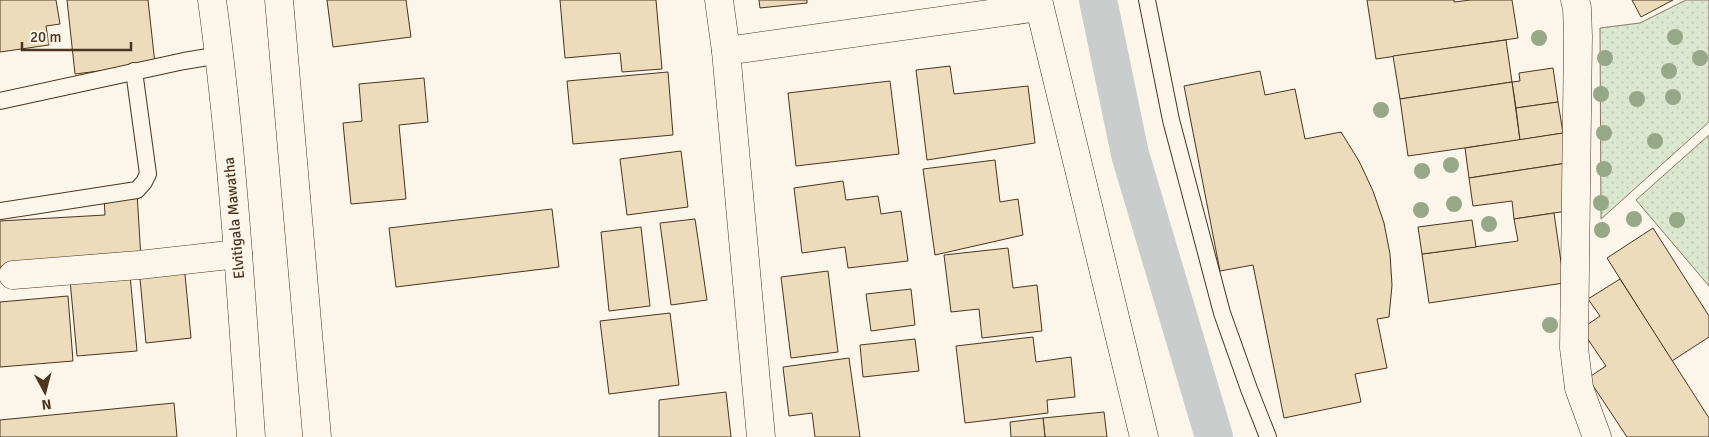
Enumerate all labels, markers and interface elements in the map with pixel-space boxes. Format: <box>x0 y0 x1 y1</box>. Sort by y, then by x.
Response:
scale bar <box>22 20 131 52</box>
text: 20 m <box>30 28 61 46</box>
street label: Elvitigala Mawatha <box>220 156 248 280</box>
north arrow <box>20 367 70 417</box>
text: N <box>41 395 52 413</box>

